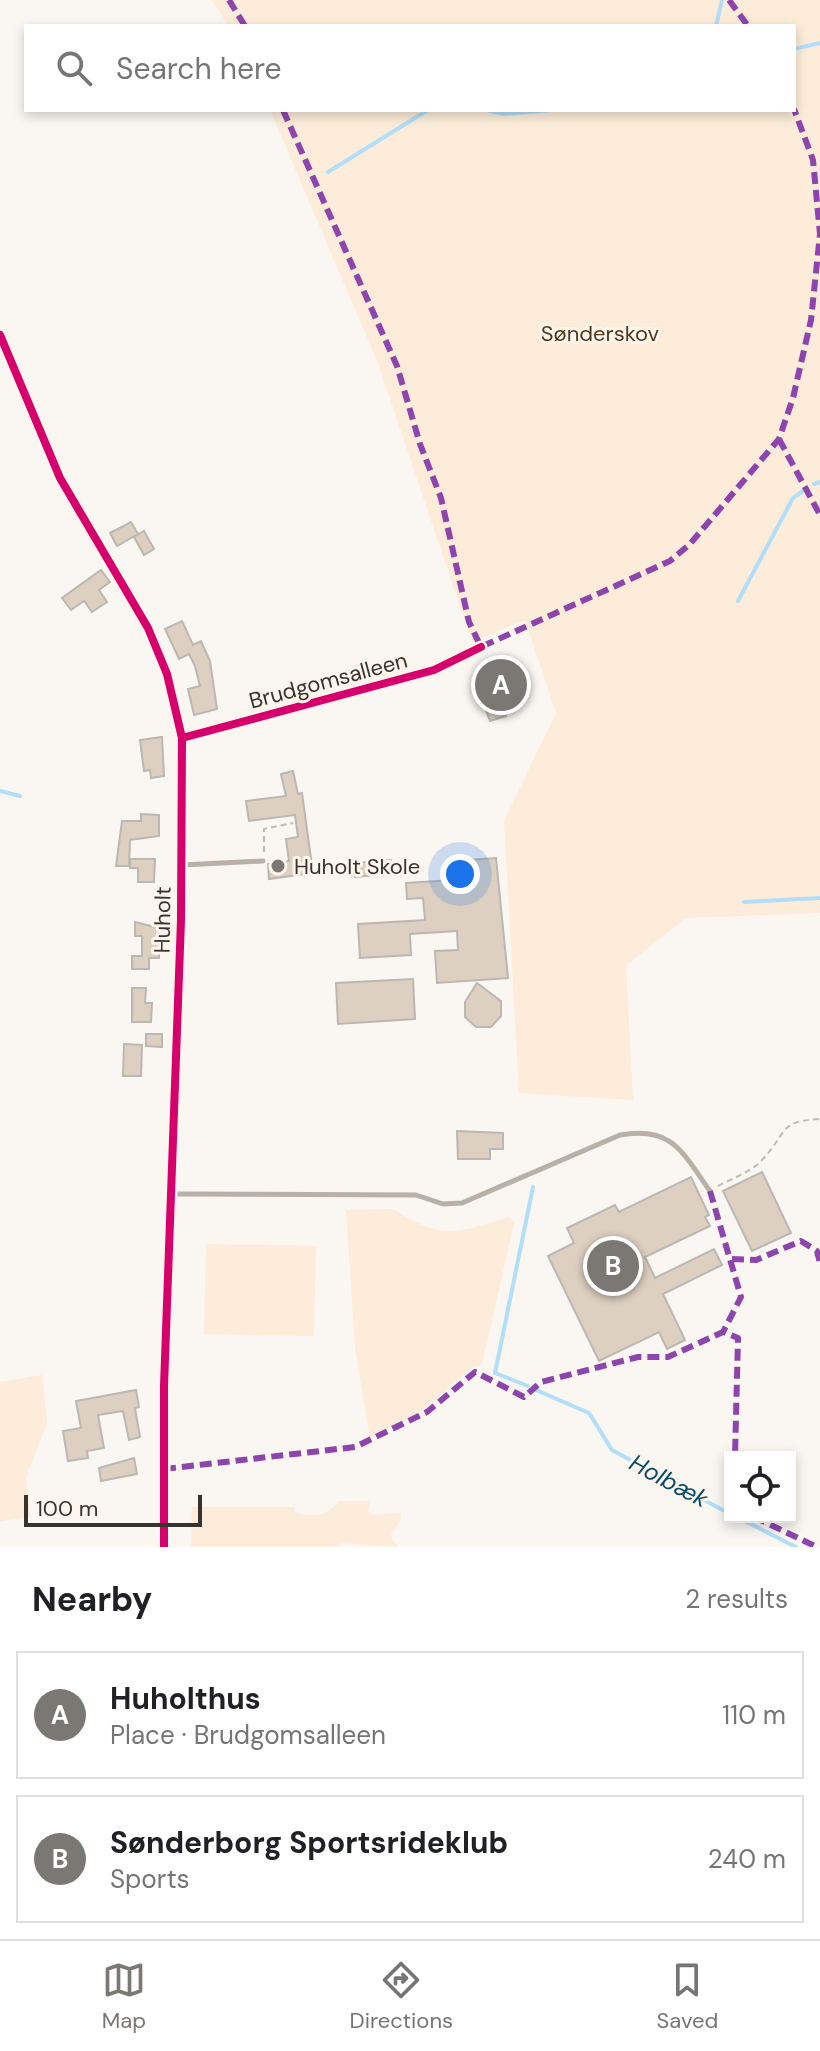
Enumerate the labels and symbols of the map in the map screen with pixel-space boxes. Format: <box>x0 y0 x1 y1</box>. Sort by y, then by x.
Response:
park label: Sønderskov <box>541 319 660 348</box>
street label: Brudgomsalleen <box>246 645 410 716</box>
pin: A <box>475 655 527 715</box>
place label: Huholt Skole <box>294 852 420 881</box>
your location <box>440 854 480 894</box>
marker: Huholt Skole <box>269 857 287 875</box>
street label: Huholt <box>147 886 178 954</box>
pin: B <box>587 1236 639 1296</box>
water label: Holbæk <box>624 1447 715 1515</box>
scale bar <box>24 1491 202 1527</box>

